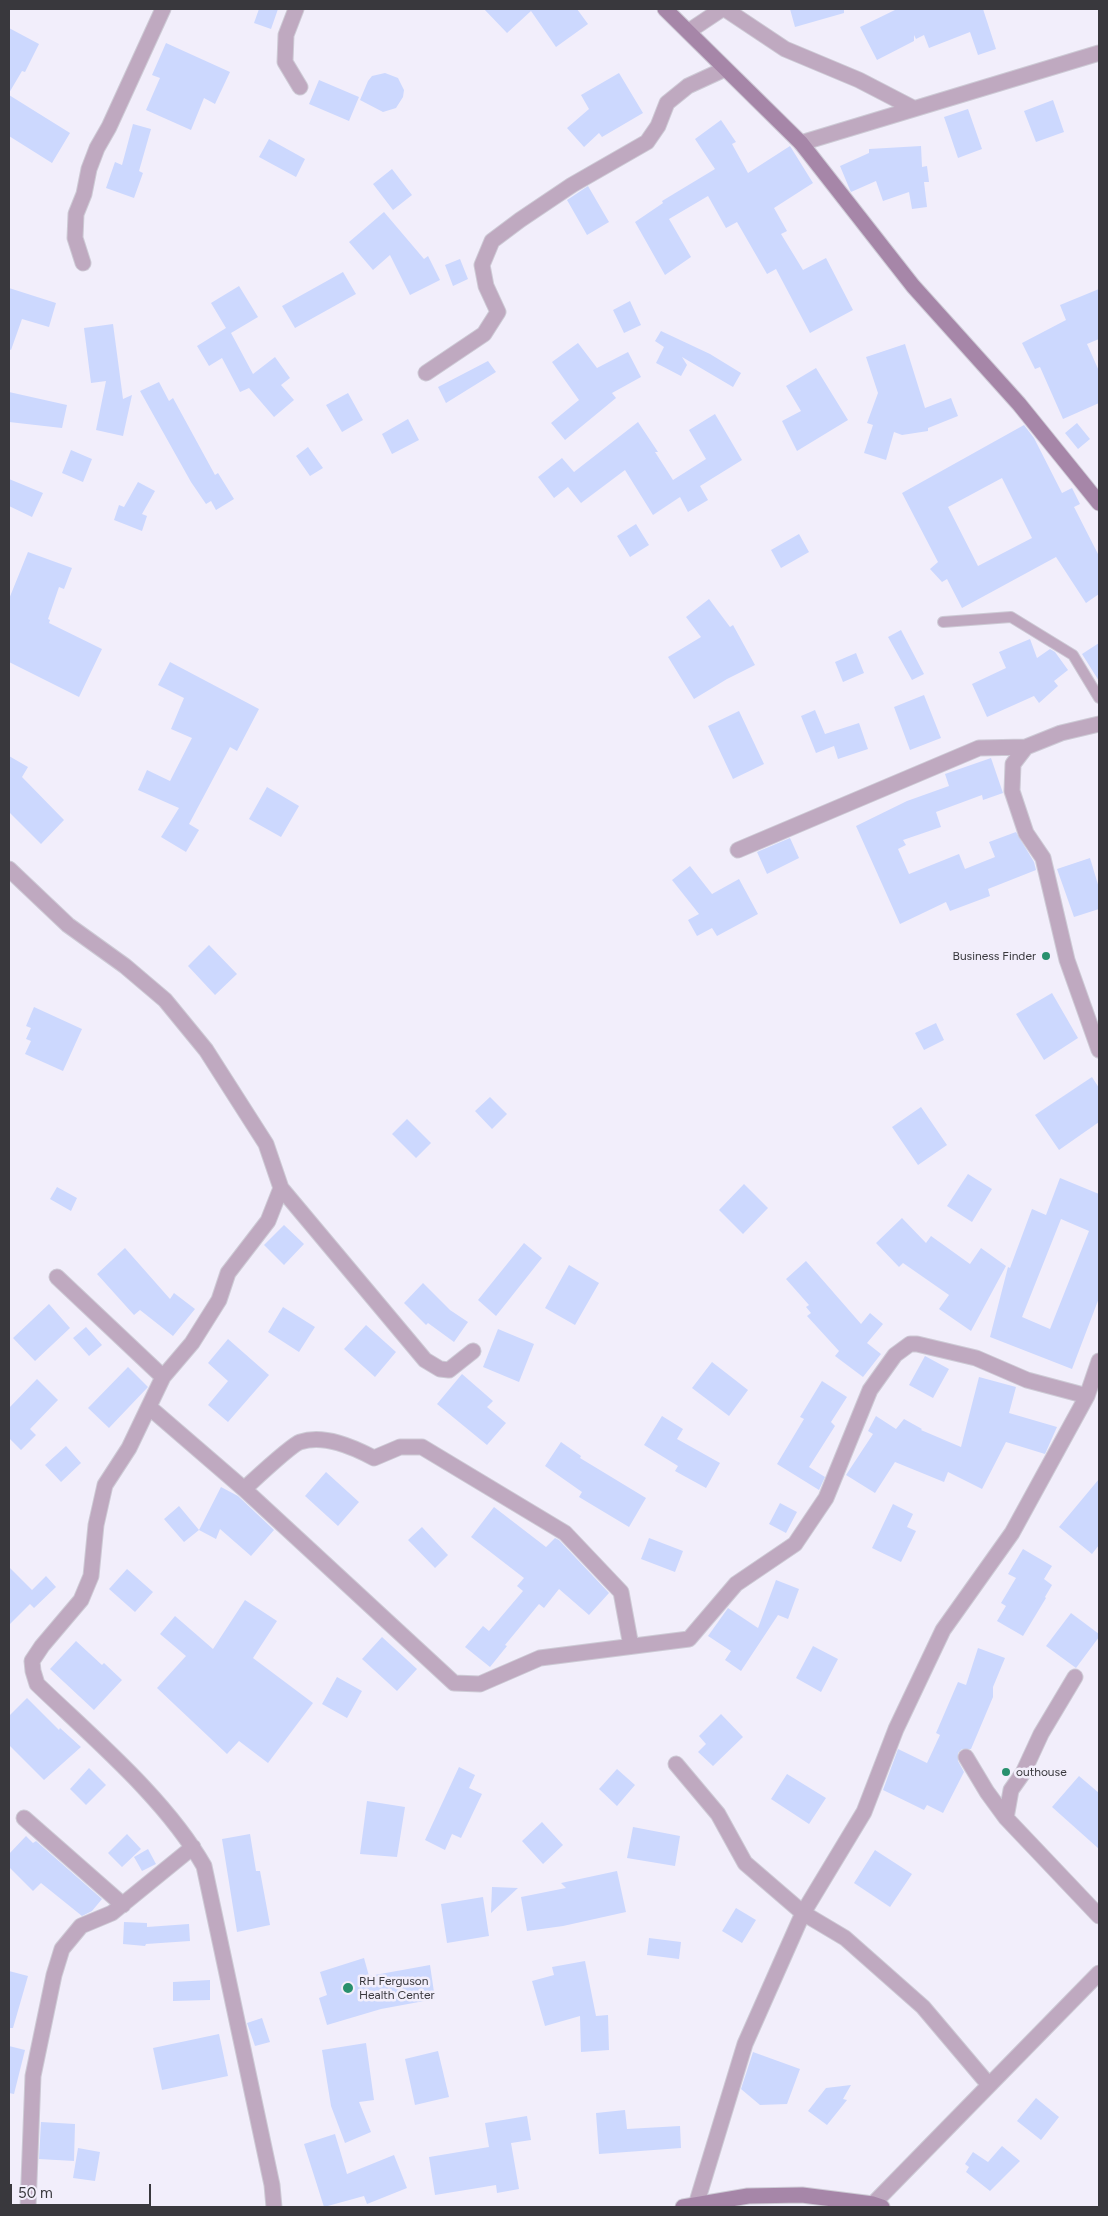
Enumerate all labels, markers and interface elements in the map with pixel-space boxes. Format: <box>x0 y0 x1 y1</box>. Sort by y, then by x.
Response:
place label: Business Finder <box>953 949 1036 963</box>
marker: Business Finder <box>1040 950 1052 962</box>
place label: outhouse <box>1016 1765 1067 1779</box>
marker: outhouse <box>1000 1766 1012 1778</box>
place label: RH Ferguson Health Center <box>359 1974 435 2002</box>
marker: RH Ferguson Health Center <box>341 1981 355 1995</box>
scale bar <box>12 2174 154 2206</box>
text: 50 m <box>18 2184 53 2202</box>

